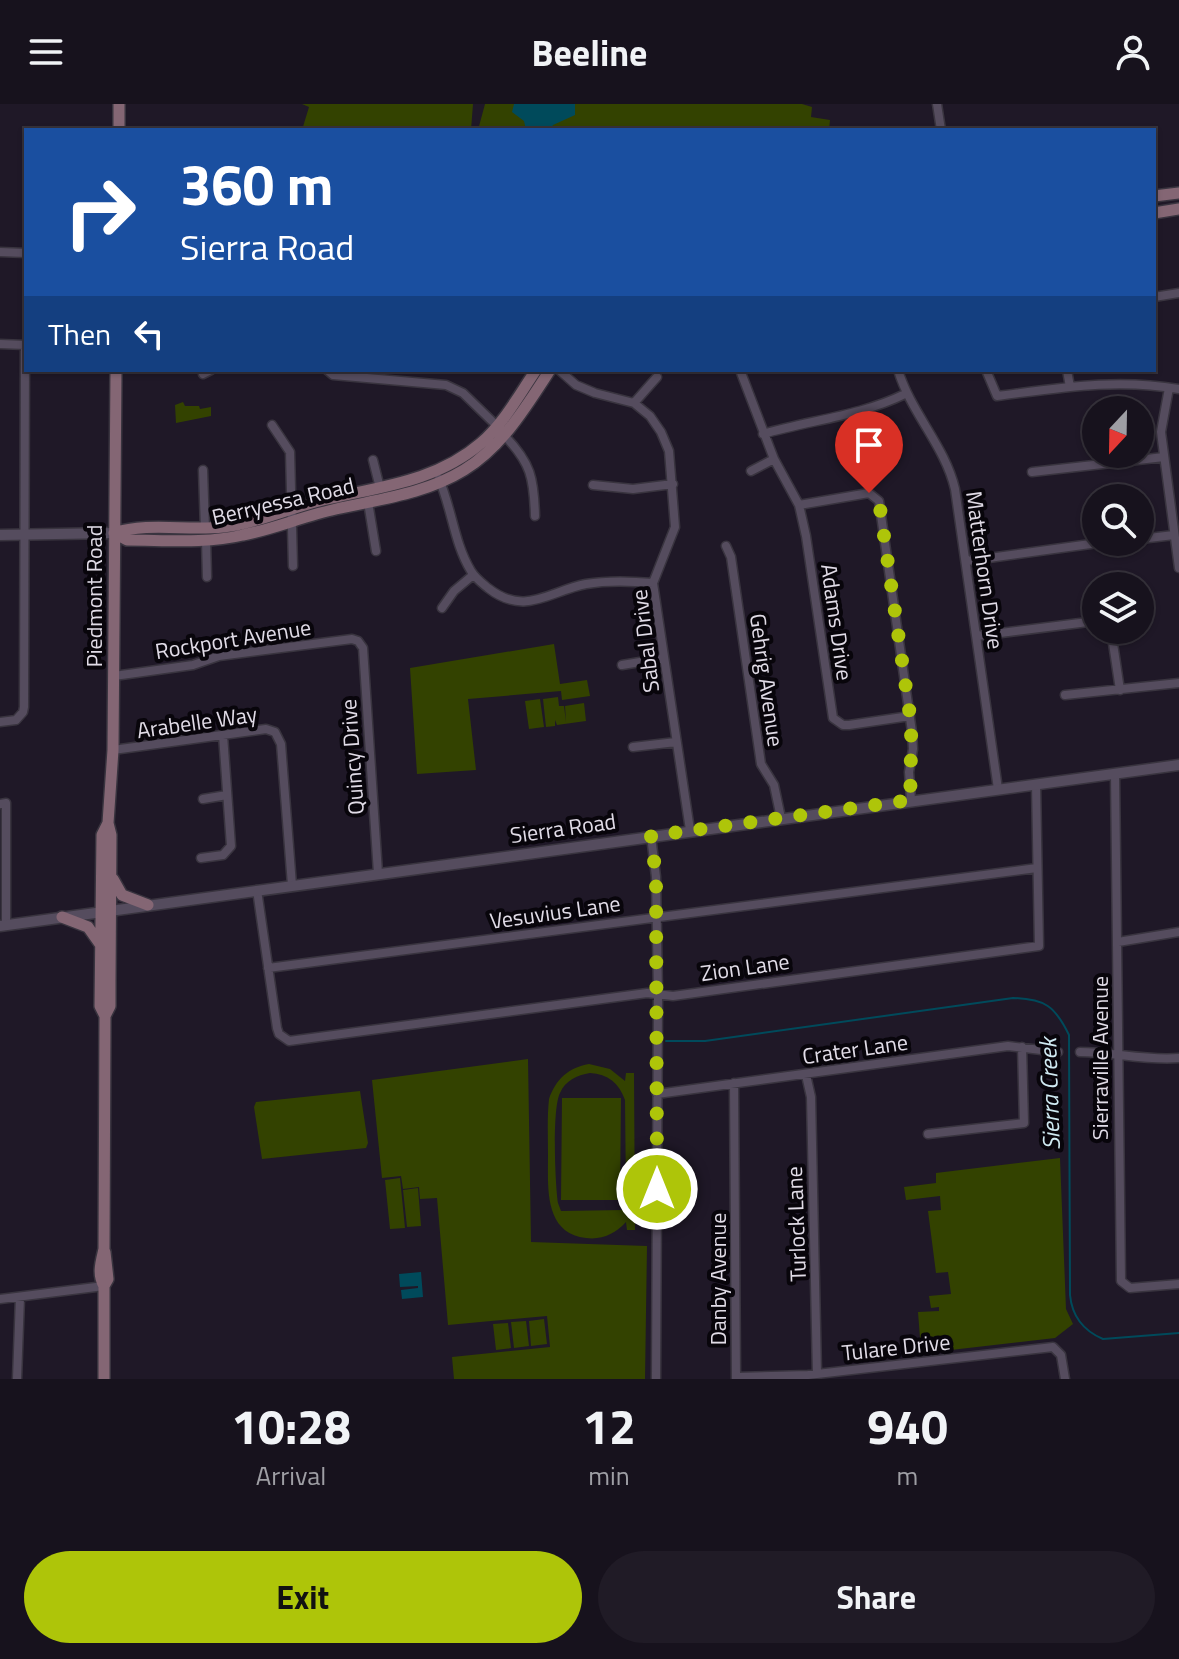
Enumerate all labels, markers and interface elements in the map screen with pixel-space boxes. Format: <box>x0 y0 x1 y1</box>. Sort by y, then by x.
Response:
text: Beeline <box>532 25 647 80</box>
icon: menu <box>24 30 68 74</box>
icon: person <box>1111 30 1155 74</box>
text: 360 m <box>180 142 333 227</box>
icon: right <box>48 160 152 264</box>
text: Sierra Road <box>180 219 354 274</box>
text: Then <box>48 311 111 357</box>
icon: left <box>127 312 171 356</box>
north arrow <box>1082 396 1154 468</box>
map controls <box>1082 396 1154 644</box>
pin <box>835 411 903 493</box>
icon: arrive <box>847 423 891 467</box>
street label: Berryessa Road <box>208 468 358 534</box>
button: search <box>1082 484 1154 556</box>
street label: Matterhorn Drive <box>957 489 1013 651</box>
street label: Piedmont Road <box>77 525 111 667</box>
street label: Adams Drive <box>812 562 862 682</box>
button: layers <box>1082 572 1154 644</box>
street label: Sabal Drive <box>622 588 668 694</box>
street label: Rockport Avenue <box>153 610 313 668</box>
street label: Gehrig Avenue <box>741 611 793 749</box>
street label: Arabelle Way <box>135 697 260 747</box>
street label: Quincy Drive <box>331 698 373 816</box>
street label: Sierra Road <box>508 804 618 852</box>
street label: Vesuvius Lane <box>487 886 623 938</box>
street label: Zion Lane <box>698 944 792 990</box>
street label: Sierraville Avenue <box>1083 976 1117 1140</box>
street label: Crater Lane <box>800 1025 910 1073</box>
water label: Sierra Creek <box>1029 1034 1069 1151</box>
position arrow <box>615 1147 699 1231</box>
street label: Turlock Lane <box>777 1166 815 1282</box>
street label: Danby Avenue <box>701 1213 735 1345</box>
street label: Tulare Drive <box>840 1324 952 1370</box>
text: 10:28 <box>231 1390 351 1463</box>
text: 12 <box>582 1390 636 1463</box>
text: 940 <box>867 1390 948 1463</box>
text: Arrival <box>256 1456 326 1495</box>
text: min <box>588 1456 630 1495</box>
text: m <box>897 1456 918 1495</box>
button: Exit <box>24 1551 582 1643</box>
button: Share <box>598 1551 1155 1643</box>

